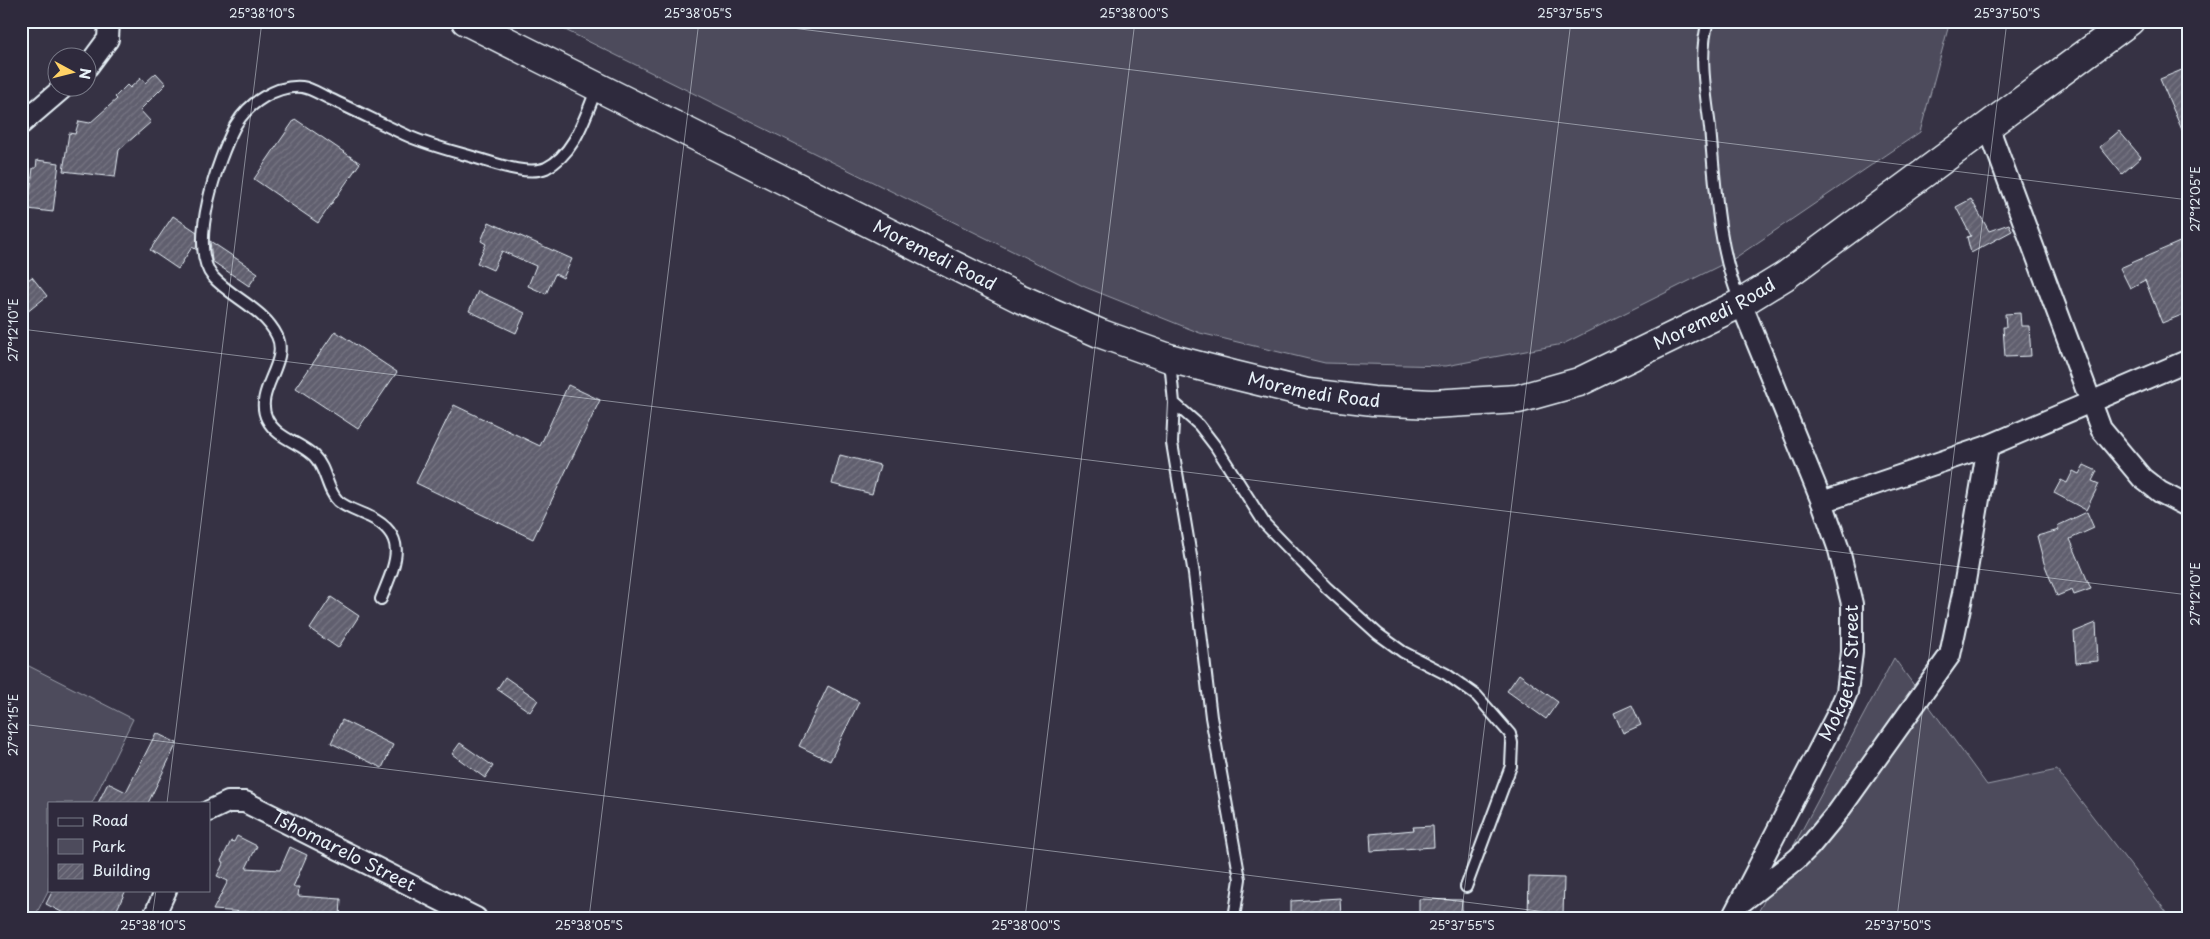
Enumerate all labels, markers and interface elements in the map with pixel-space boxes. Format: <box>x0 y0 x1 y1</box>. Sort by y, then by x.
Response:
text: 25°38'10"S <box>229 4 295 22</box>
text: 25°38'05"S <box>664 4 732 22</box>
text: 25°38'00"S <box>1100 4 1168 22</box>
text: 25°37'55"S <box>1537 4 1603 22</box>
text: 25°37'50"S <box>1974 4 2040 22</box>
north arrow <box>48 48 98 98</box>
text: N <box>74 67 96 80</box>
text: 27°12'05"E <box>2186 166 2204 232</box>
street label: Moremedi Road <box>869 212 1001 297</box>
street label: Moremedi Road <box>1648 270 1780 356</box>
text: 27°12'10"E <box>4 298 22 362</box>
street label: Moremedi Road <box>1245 364 1381 413</box>
text: 27°12'10"E <box>2186 562 2204 626</box>
street label: Mokgethi Street <box>1811 605 1865 745</box>
text: 27°12'15"E <box>4 694 22 756</box>
legend <box>48 802 210 892</box>
street label: Tshomarelo Street <box>267 802 421 898</box>
text: Road <box>92 808 128 831</box>
text: Park <box>92 834 126 857</box>
text: Building <box>92 858 151 881</box>
text: 25°38'10"S <box>120 916 186 934</box>
text: 25°38'05"S <box>555 916 623 934</box>
text: 25°38'00"S <box>992 916 1060 934</box>
text: 25°37'55"S <box>1429 916 1495 934</box>
text: 25°37'50"S <box>1865 916 1931 934</box>

